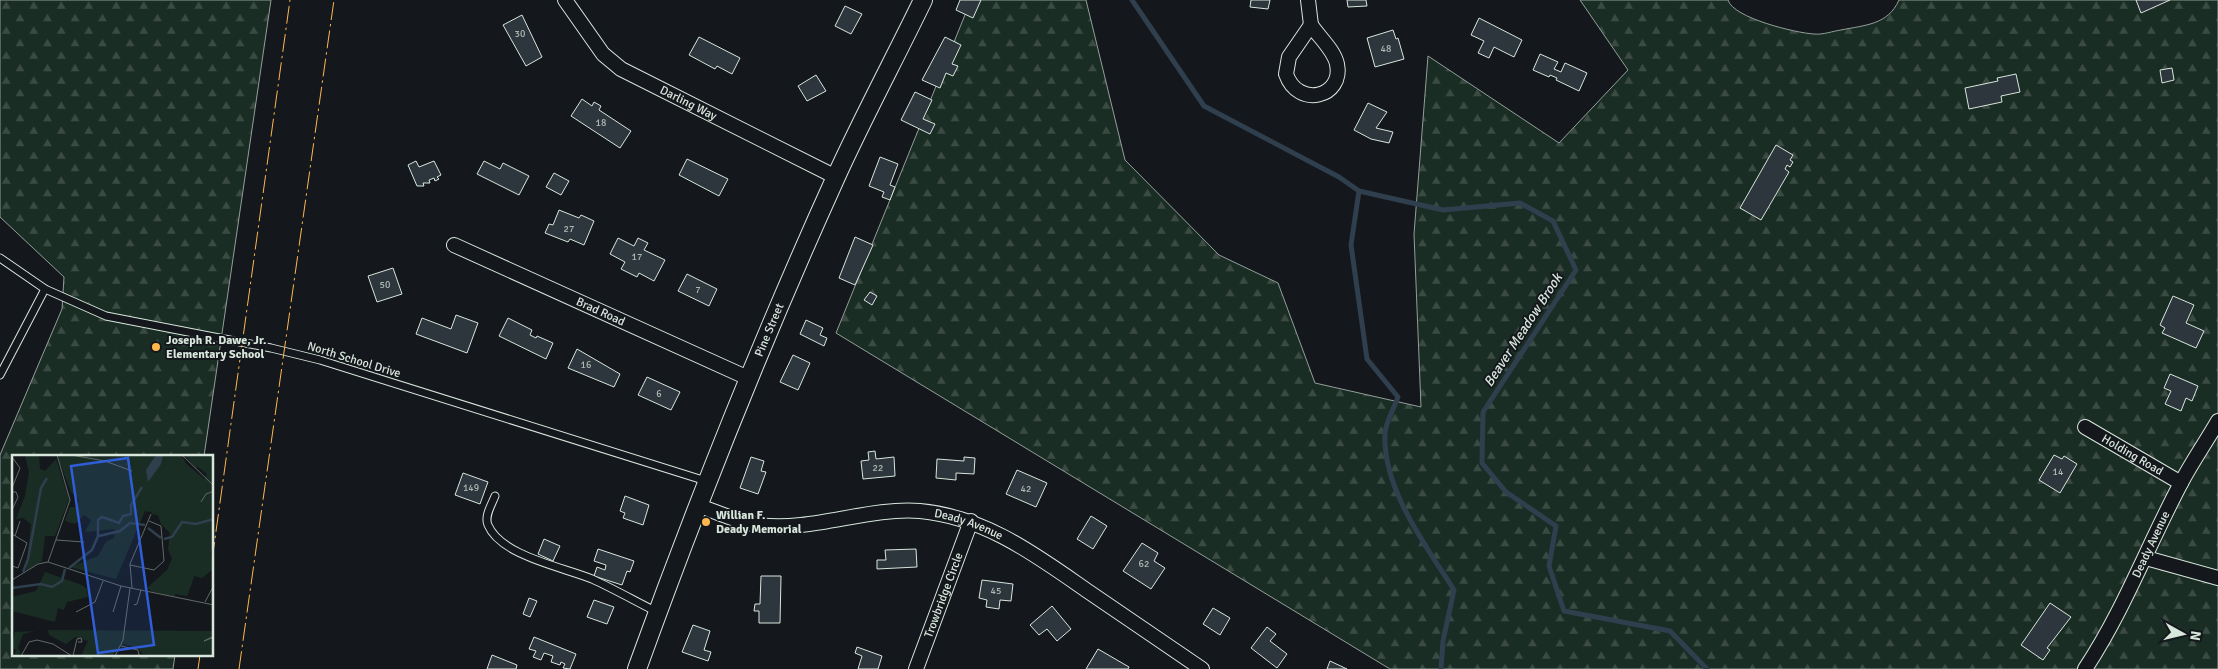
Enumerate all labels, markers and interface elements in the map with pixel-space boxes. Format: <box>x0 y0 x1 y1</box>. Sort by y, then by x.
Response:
house number: 30 <box>515 28 525 40</box>
house number: 48 <box>1381 43 1391 55</box>
street label: Darling Way <box>658 82 720 124</box>
house number: 18 <box>596 117 606 129</box>
house number: 27 <box>564 223 574 235</box>
house number: 17 <box>632 251 642 263</box>
water label: Beaver Meadow Brook <box>1480 269 1567 390</box>
house number: 50 <box>380 279 390 291</box>
house number: 7 <box>695 284 701 296</box>
street label: Brad Road <box>574 294 628 329</box>
street label: Pine Street <box>751 301 787 359</box>
place label: Joseph R. Dawe, Jr. Elementary School <box>166 333 266 362</box>
street label: North School Drive <box>306 339 402 381</box>
marker: Joseph R. Dawe, Jr. Elementary School <box>150 341 162 353</box>
house number: 16 <box>581 359 591 371</box>
house number: 6 <box>656 388 662 400</box>
street label: Holding Road <box>2099 431 2166 478</box>
inset map <box>12 455 214 656</box>
house number: 22 <box>873 462 883 474</box>
house number: 14 <box>2053 466 2064 478</box>
house number: 149 <box>463 482 479 494</box>
house number: 42 <box>1021 483 1031 495</box>
street label: Deady Avenue <box>933 505 1006 543</box>
place label: Willian F. Deady Memorial <box>716 508 802 537</box>
street label: Deady Avenue <box>2129 509 2173 580</box>
marker: Willian F. Deady Memorial <box>700 516 712 528</box>
street label: Trowbridge Circle <box>921 550 966 640</box>
house number: 62 <box>1139 558 1149 570</box>
house number: 45 <box>991 585 1001 597</box>
north arrow <box>2158 609 2208 659</box>
text: N <box>2186 630 2204 642</box>

